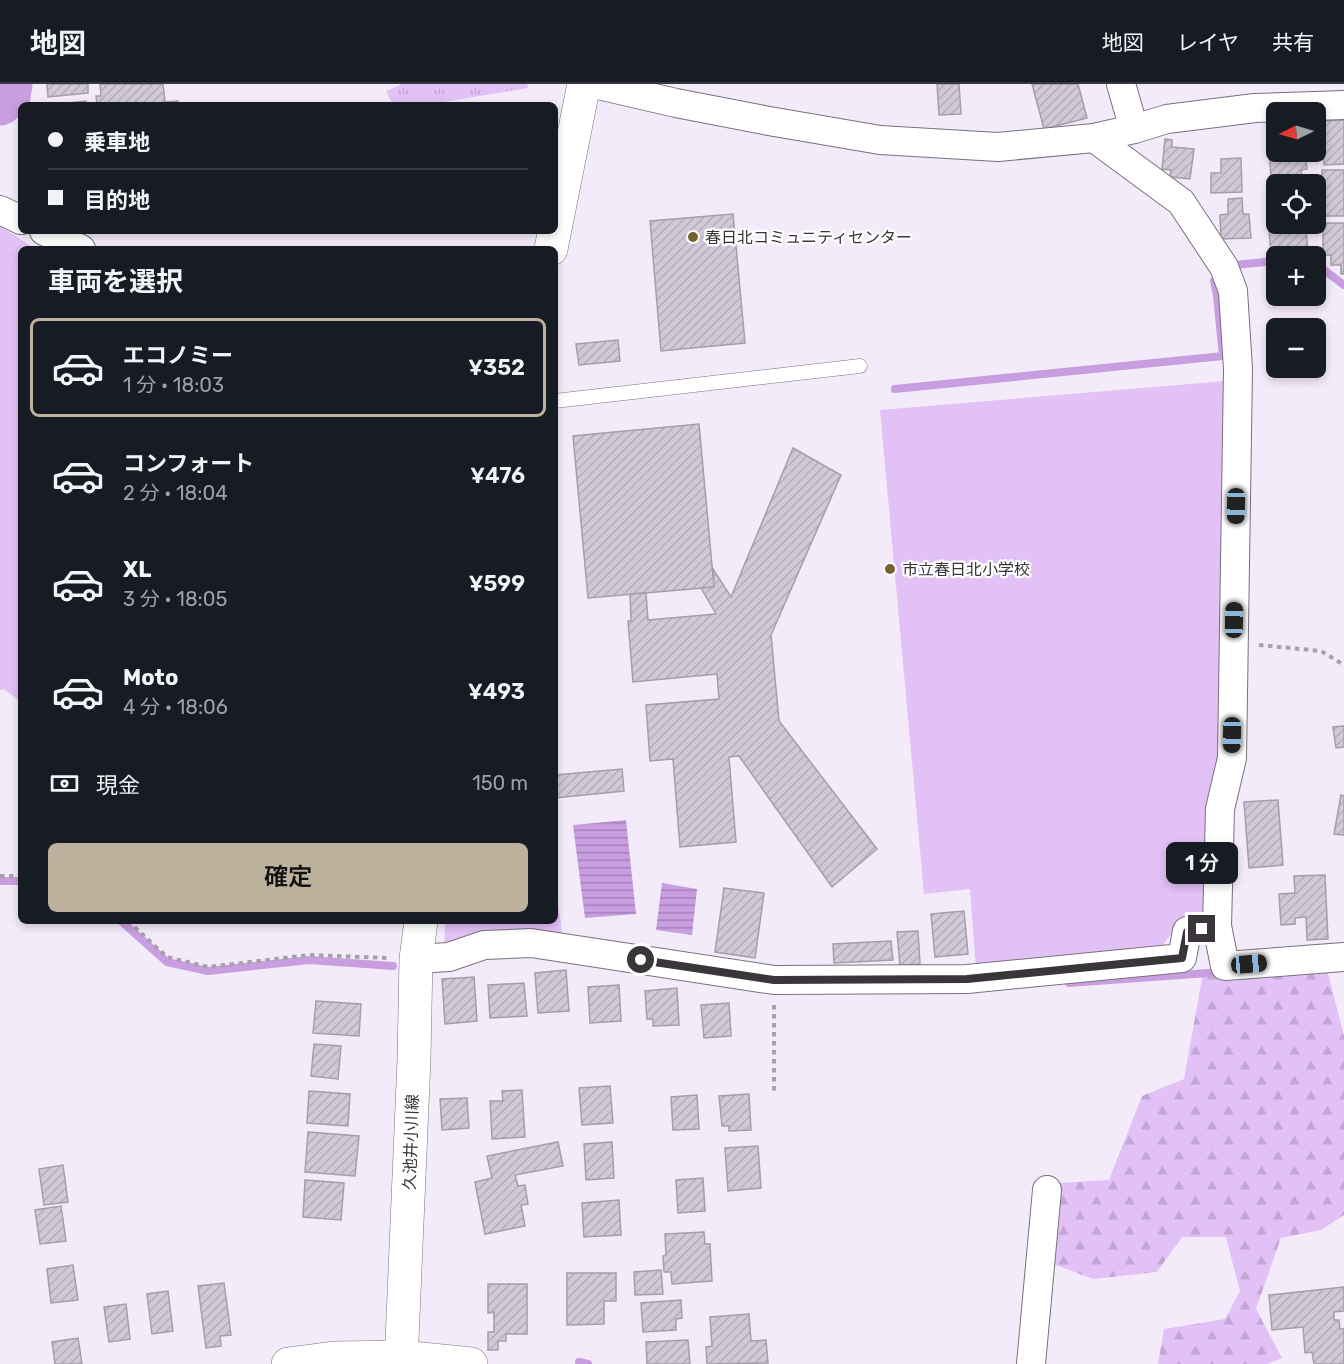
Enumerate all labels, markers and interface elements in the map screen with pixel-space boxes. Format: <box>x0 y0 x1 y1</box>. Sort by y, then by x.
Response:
text: 地図 <box>30 27 86 60</box>
text: 地図 <box>1102 30 1144 55</box>
text: レイヤ <box>1177 30 1239 55</box>
text: 共有 <box>1272 30 1314 55</box>
north arrow <box>1266 102 1326 162</box>
map controls <box>1266 102 1326 378</box>
text: 乗車地 <box>84 129 150 156</box>
button: locate <box>1266 174 1326 234</box>
text: 目的地 <box>84 187 150 214</box>
place label: 春日北コミュニティセンター <box>705 228 912 247</box>
marker: 春日北コミュニティセンター <box>686 230 700 244</box>
button: + <box>1266 246 1326 306</box>
text: 車両を選択 <box>48 266 183 298</box>
button: − <box>1266 318 1326 378</box>
icon: car <box>51 341 105 395</box>
text: エコノミー <box>123 342 233 369</box>
text: ¥352 <box>468 354 525 381</box>
text: 1 分 · 18:03 <box>123 373 224 397</box>
icon: car <box>51 449 105 503</box>
text: コンフォート <box>123 450 254 477</box>
text: ¥476 <box>470 462 525 489</box>
text: 2 分 · 18:04 <box>123 481 228 505</box>
car <box>1227 488 1245 524</box>
text: XL <box>123 556 151 583</box>
icon: car <box>51 557 105 611</box>
place label: 市立春日北小学校 <box>902 560 1030 579</box>
marker: 市立春日北小学校 <box>883 562 897 576</box>
text: ¥599 <box>469 570 525 597</box>
text: 3 分 · 18:05 <box>123 587 227 611</box>
car <box>1225 602 1243 638</box>
text: Moto <box>123 664 178 691</box>
icon: car <box>51 665 105 719</box>
text: ¥493 <box>468 678 525 705</box>
text: 4 分 · 18:06 <box>123 695 228 719</box>
car <box>1223 717 1241 753</box>
icon: cash <box>48 767 81 800</box>
text: 150 m <box>472 771 528 795</box>
text: 現金 <box>96 772 140 799</box>
callout: 1 分 <box>1166 842 1238 884</box>
button: 確定 <box>48 843 528 912</box>
text: 1 分 <box>1185 851 1219 875</box>
route end <box>1188 915 1215 942</box>
route start <box>627 946 654 973</box>
car <box>1230 953 1268 975</box>
street label: 久池井小川線 <box>400 1094 422 1190</box>

